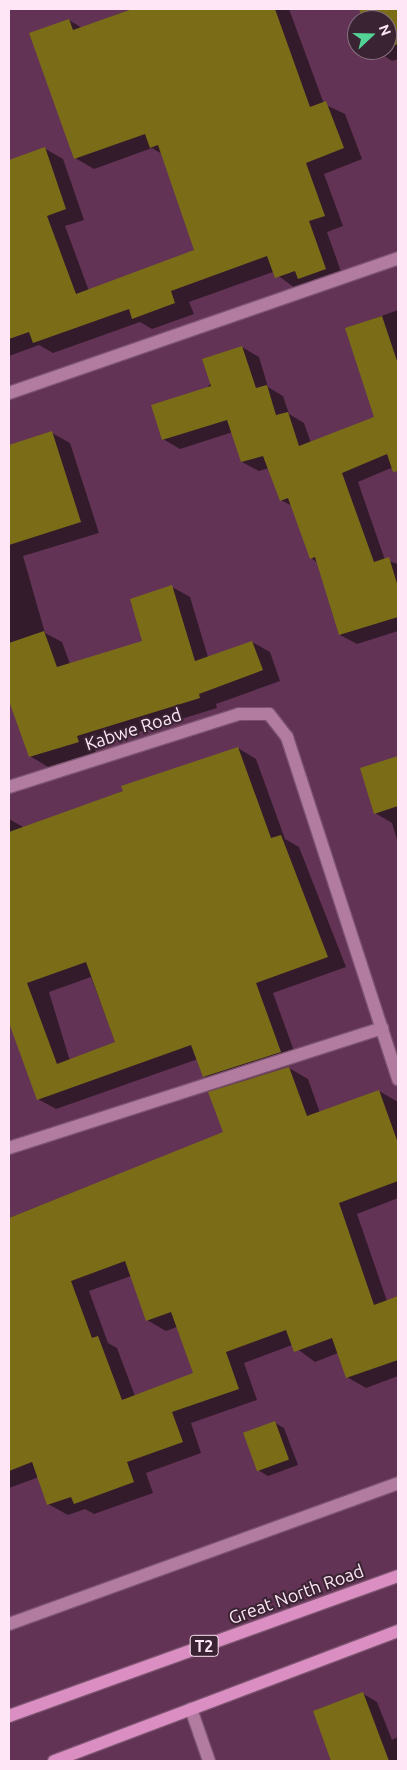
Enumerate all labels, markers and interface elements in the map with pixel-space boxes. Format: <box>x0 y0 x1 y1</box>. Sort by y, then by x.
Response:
north arrow <box>347 10 397 60</box>
text: N <box>376 22 394 38</box>
street label: Kabwe Road <box>82 703 184 755</box>
street label: Great North Road <box>225 1560 367 1628</box>
road number: T2 <box>189 1632 219 1660</box>

